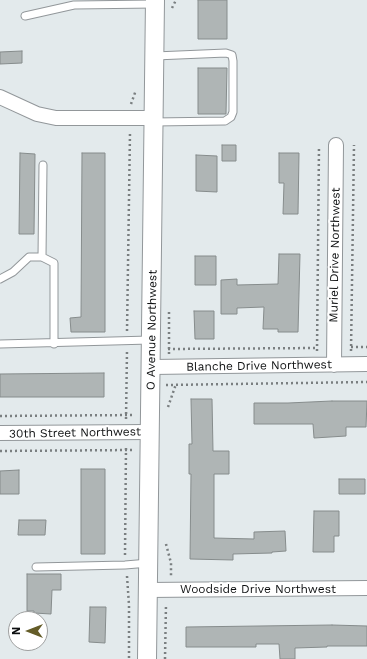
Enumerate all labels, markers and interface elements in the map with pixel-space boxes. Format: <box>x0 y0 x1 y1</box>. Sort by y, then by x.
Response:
street label: Muriel Drive Northwest <box>327 187 343 323</box>
street label: O Avenue Northwest <box>144 270 160 390</box>
street label: Blanche Drive Northwest <box>186 358 332 374</box>
street label: 30th Street Northwest <box>9 425 141 441</box>
street label: Woodside Drive Northwest <box>180 582 336 596</box>
north arrow <box>8 611 48 651</box>
text: N <box>10 627 23 635</box>

